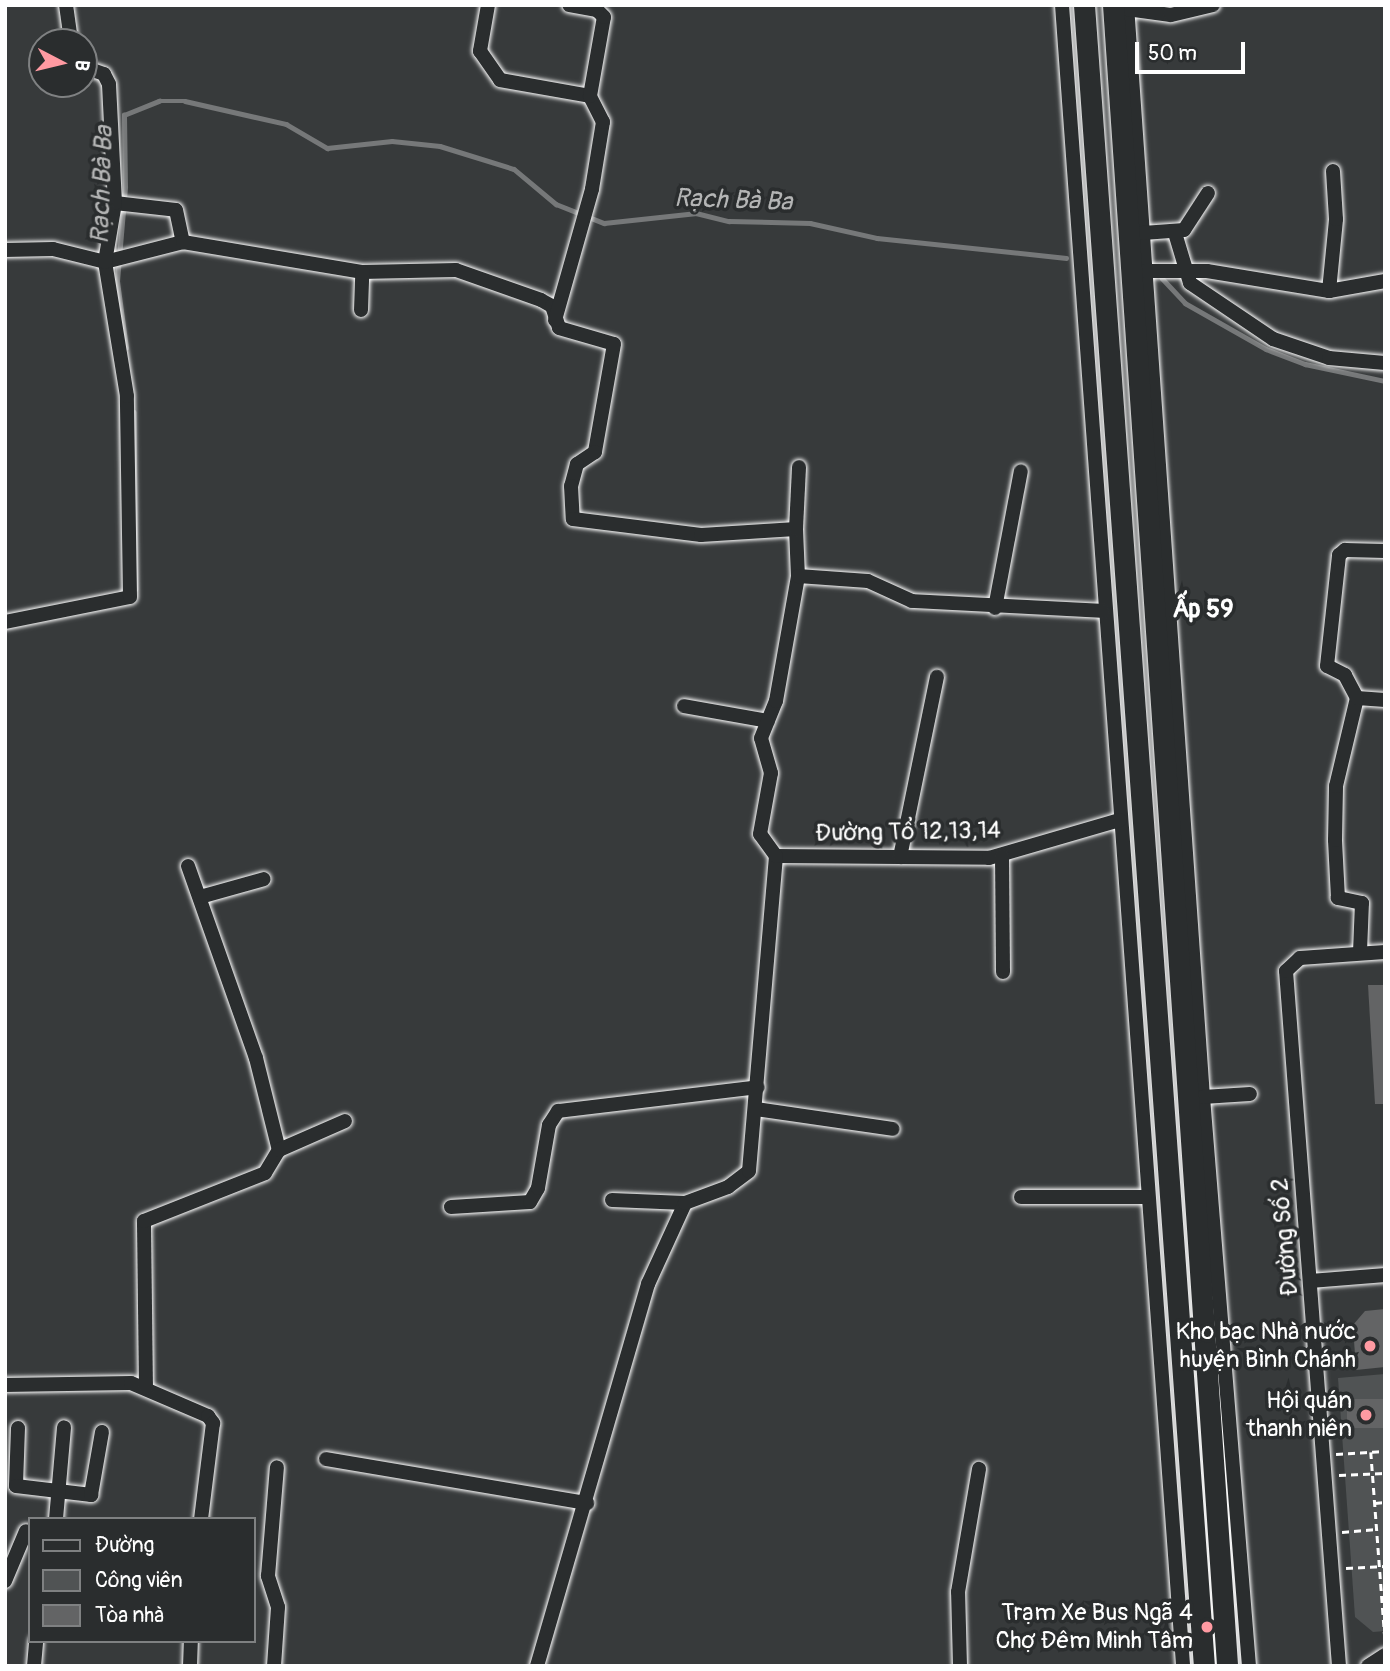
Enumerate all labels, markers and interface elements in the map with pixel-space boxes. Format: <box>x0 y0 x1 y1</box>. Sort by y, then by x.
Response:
north arrow <box>28 28 98 98</box>
scale bar <box>1138 28 1248 72</box>
text: 50 m <box>1148 40 1197 67</box>
text: B <box>69 59 94 72</box>
water label: Rạch Bà Ba <box>85 125 121 245</box>
water label: Rạch Bà Ba <box>673 183 793 219</box>
district label: Ấp 59 <box>1172 594 1234 626</box>
street label: Đường Tổ 12,13,14 <box>815 816 1001 848</box>
street label: Đường Số 2 <box>1265 1177 1305 1297</box>
place label: Kho bạc Nhà nước huyện Bình Chánh <box>1175 1318 1356 1374</box>
marker: Kho bạc Nhà nước huyện Bình Chánh <box>1362 1338 1378 1354</box>
place label: Hội quán thanh niên <box>1246 1387 1352 1443</box>
marker: Hội quán thanh niên <box>1358 1407 1374 1423</box>
legend <box>28 1517 256 1643</box>
text: Đường <box>95 1532 154 1559</box>
text: Công viên <box>95 1567 183 1594</box>
place label: Trạm Xe Bus Ngã 4 Chợ Đêm Minh Tâm <box>996 1599 1193 1655</box>
text: Tòa nhà <box>95 1602 164 1629</box>
marker: Trạm Xe Bus Ngã 4 Chợ Đêm Minh Tâm <box>1199 1619 1215 1635</box>

